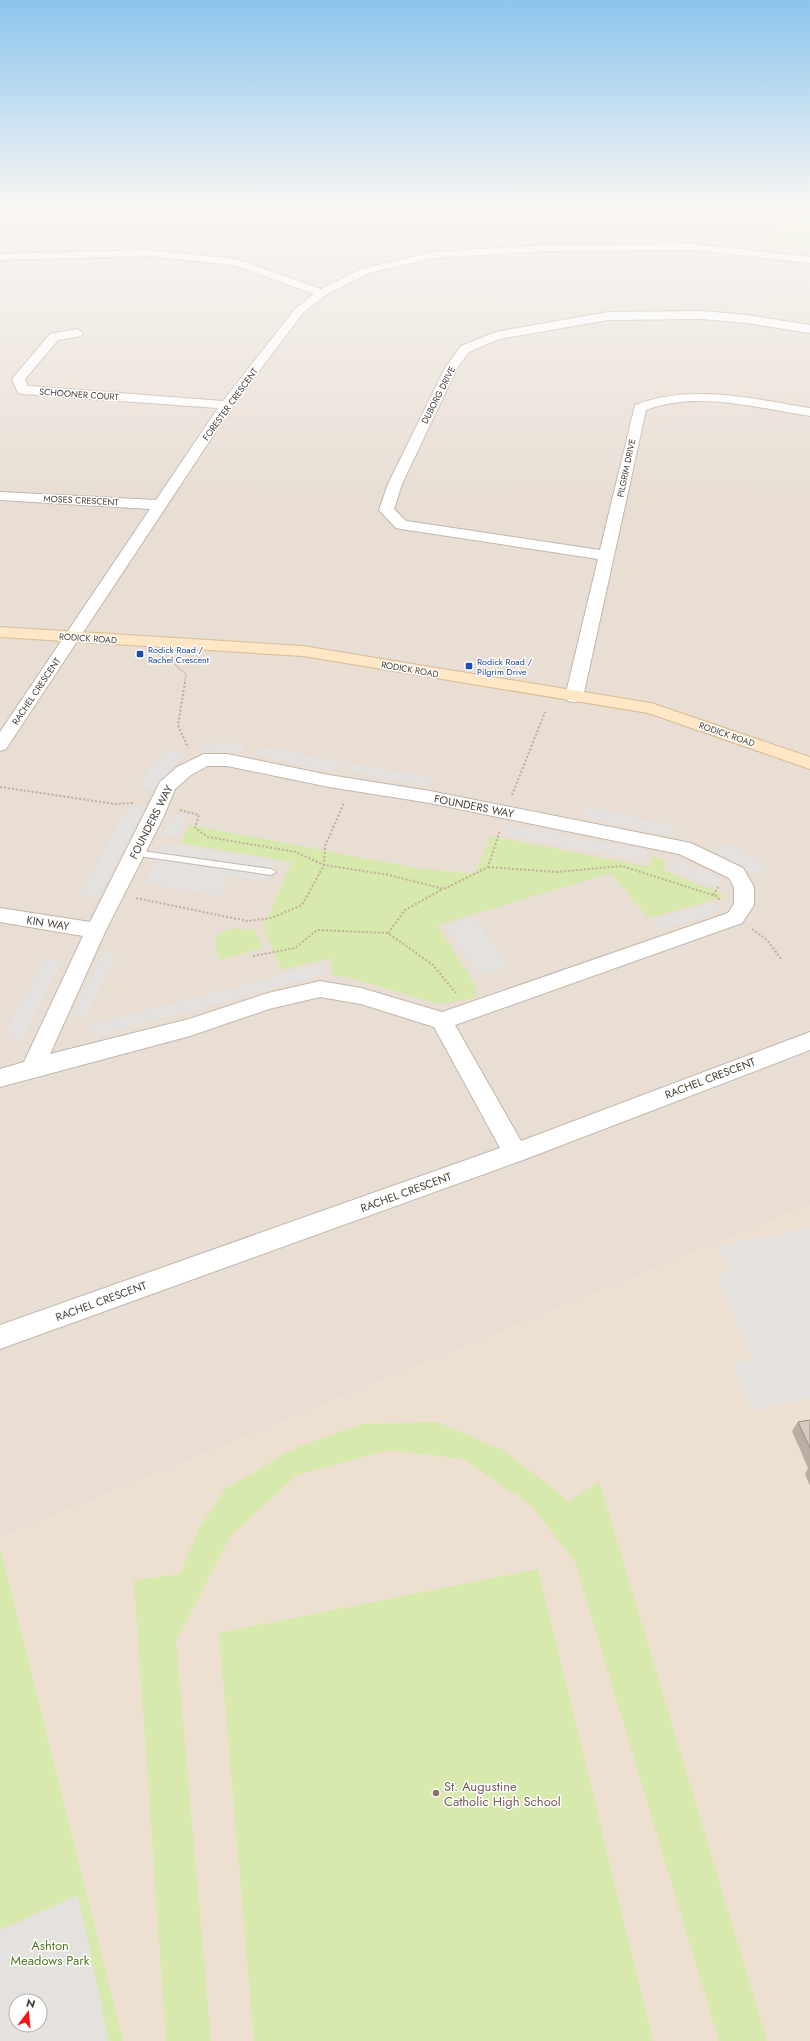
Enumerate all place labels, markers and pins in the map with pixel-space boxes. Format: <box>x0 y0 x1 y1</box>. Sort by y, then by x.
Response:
place label: Rodick Road / Rachel Crescent <box>148 643 210 666</box>
marker: Rodick Road / Rachel Crescent <box>135 649 145 659</box>
place label: Rodick Road / Pilgrim Drive <box>477 655 532 678</box>
marker: Rodick Road / Pilgrim Drive <box>464 661 474 671</box>
place label: St. Augustine Catholic High School <box>444 1777 561 1811</box>
marker: St. Augustine Catholic High School <box>431 1788 441 1798</box>

